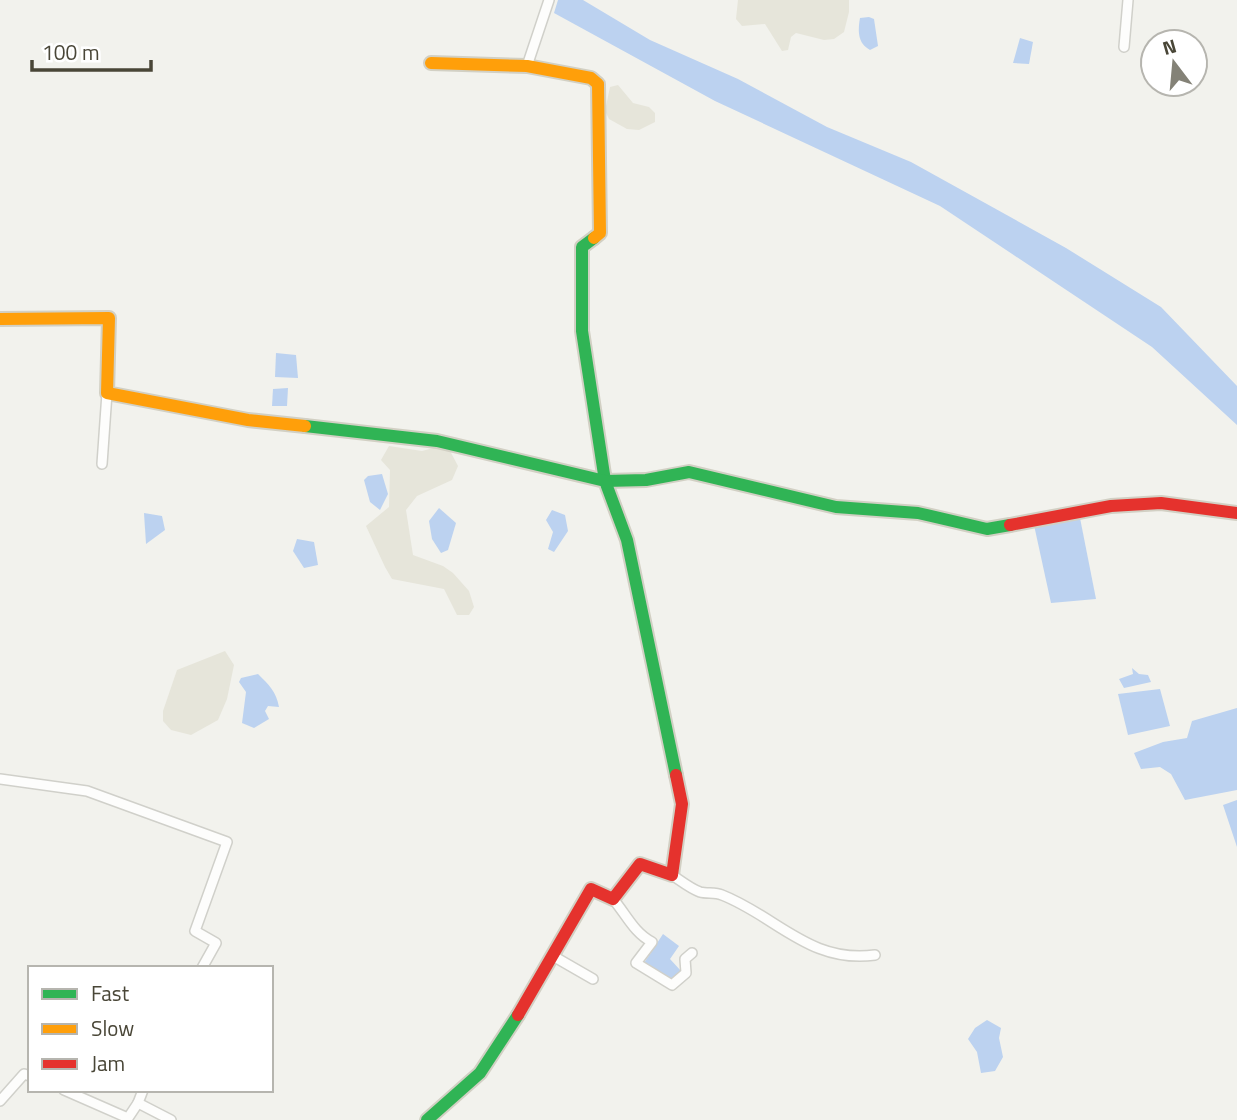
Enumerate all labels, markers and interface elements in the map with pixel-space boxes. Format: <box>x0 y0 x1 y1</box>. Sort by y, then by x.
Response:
scale bar <box>32 28 150 72</box>
north arrow <box>1139 28 1209 98</box>
text: N <box>1159 30 1180 62</box>
text: 100 m <box>42 36 99 68</box>
legend <box>28 966 273 1092</box>
text: Fast <box>91 977 130 1009</box>
text: Slow <box>91 1012 134 1044</box>
text: Jam <box>91 1047 125 1079</box>

